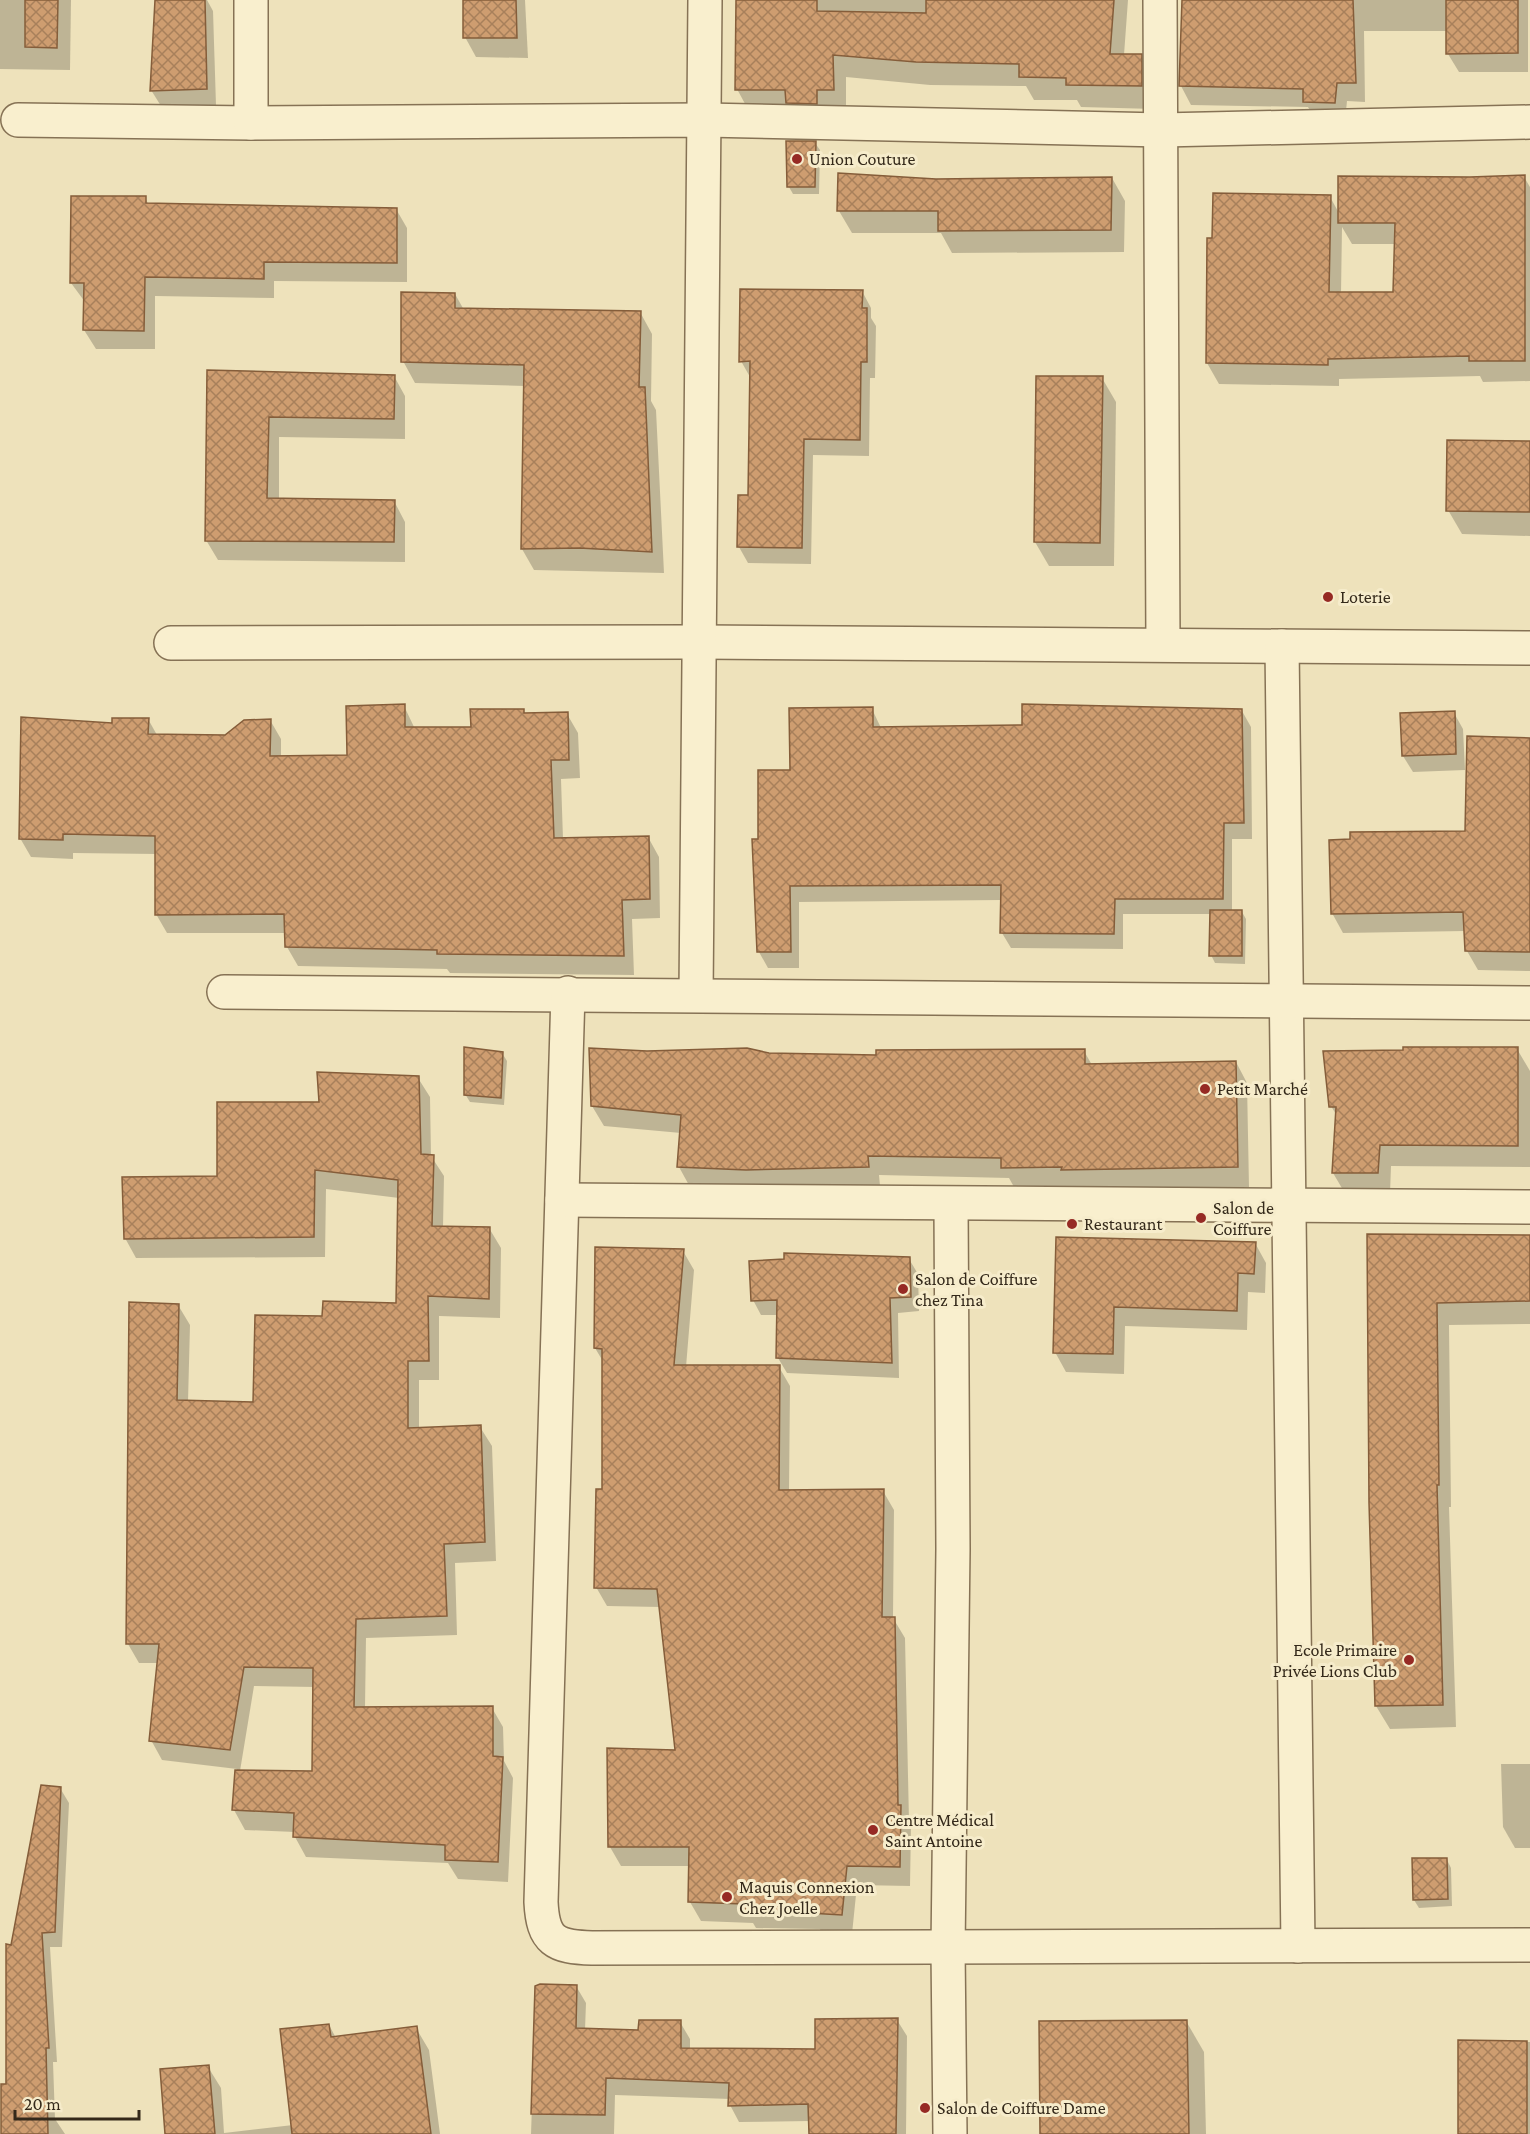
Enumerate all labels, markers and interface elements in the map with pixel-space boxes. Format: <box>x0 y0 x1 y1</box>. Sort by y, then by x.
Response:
place label: Union Couture <box>809 149 916 169</box>
marker: Union Couture <box>790 152 804 166</box>
place label: Loterie <box>1340 587 1391 607</box>
marker: Loterie <box>1321 590 1335 604</box>
place label: Petit Marché <box>1217 1079 1308 1099</box>
marker: Petit Marché <box>1198 1082 1212 1096</box>
place label: Salon de Coiffure <box>1213 1198 1274 1239</box>
marker: Salon de Coiffure <box>1194 1211 1208 1225</box>
place label: Restaurant <box>1084 1214 1164 1234</box>
marker: Restaurant <box>1065 1217 1079 1231</box>
place label: Salon de Coiffure chez Tina <box>915 1269 1038 1310</box>
marker: Salon de Coiffure chez Tina <box>896 1282 910 1296</box>
place label: Ecole Primaire Privée Lions Club <box>1273 1640 1397 1681</box>
marker: Ecole Primaire Privée Lions Club <box>1402 1653 1416 1667</box>
place label: Centre Médical Saint Antoine <box>885 1810 994 1851</box>
marker: Centre Médical Saint Antoine <box>866 1823 880 1837</box>
place label: Maquis Connexion Chez Joelle <box>739 1877 875 1918</box>
marker: Maquis Connexion Chez Joelle <box>720 1890 734 1904</box>
scale bar <box>15 2083 140 2121</box>
text: 20 m <box>24 2094 61 2114</box>
place label: Salon de Coiffure Dame <box>937 2098 1106 2118</box>
marker: Salon de Coiffure Dame <box>918 2101 932 2115</box>

